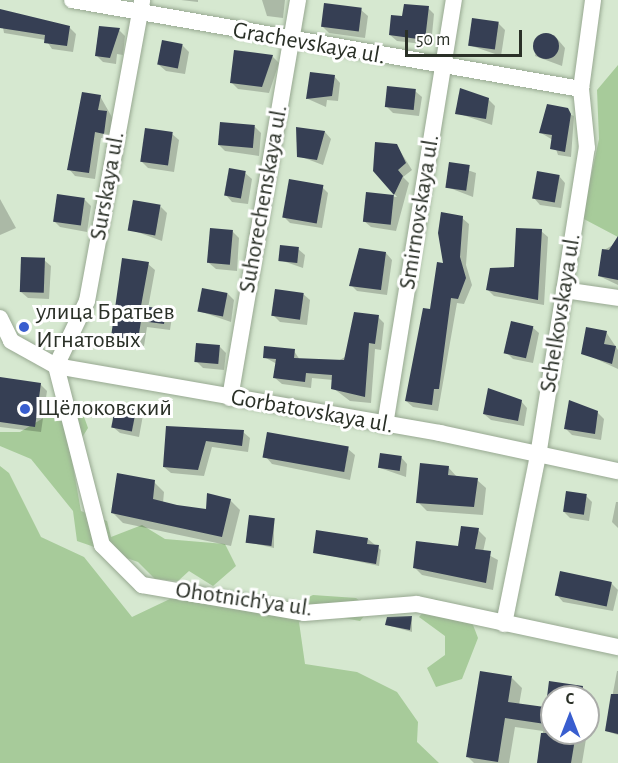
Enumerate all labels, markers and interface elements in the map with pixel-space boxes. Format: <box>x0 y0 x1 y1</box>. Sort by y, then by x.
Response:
street label: Grachevskaya ul. <box>231 16 387 72</box>
scale bar <box>408 18 525 56</box>
text: 50 m <box>416 31 450 49</box>
street label: Suhorechenskaya ul. <box>233 103 295 295</box>
street label: Surskaya ul. <box>84 129 132 243</box>
street label: Smirnovskaya ul. <box>394 132 446 292</box>
street label: Schelkovskaya ul. <box>534 232 588 394</box>
place label: улица Братьев Игнатовых <box>36 299 175 355</box>
marker: улица Братьев Игнатовых <box>17 320 31 334</box>
street label: Gorbatovskaya ul. <box>229 384 395 440</box>
place label: Щёлоковский <box>37 395 172 423</box>
marker: Щёлоковский <box>18 402 32 416</box>
street label: Ohotnich'ya ul. <box>174 576 314 624</box>
north arrow <box>540 685 600 745</box>
text: С <box>566 691 574 707</box>

